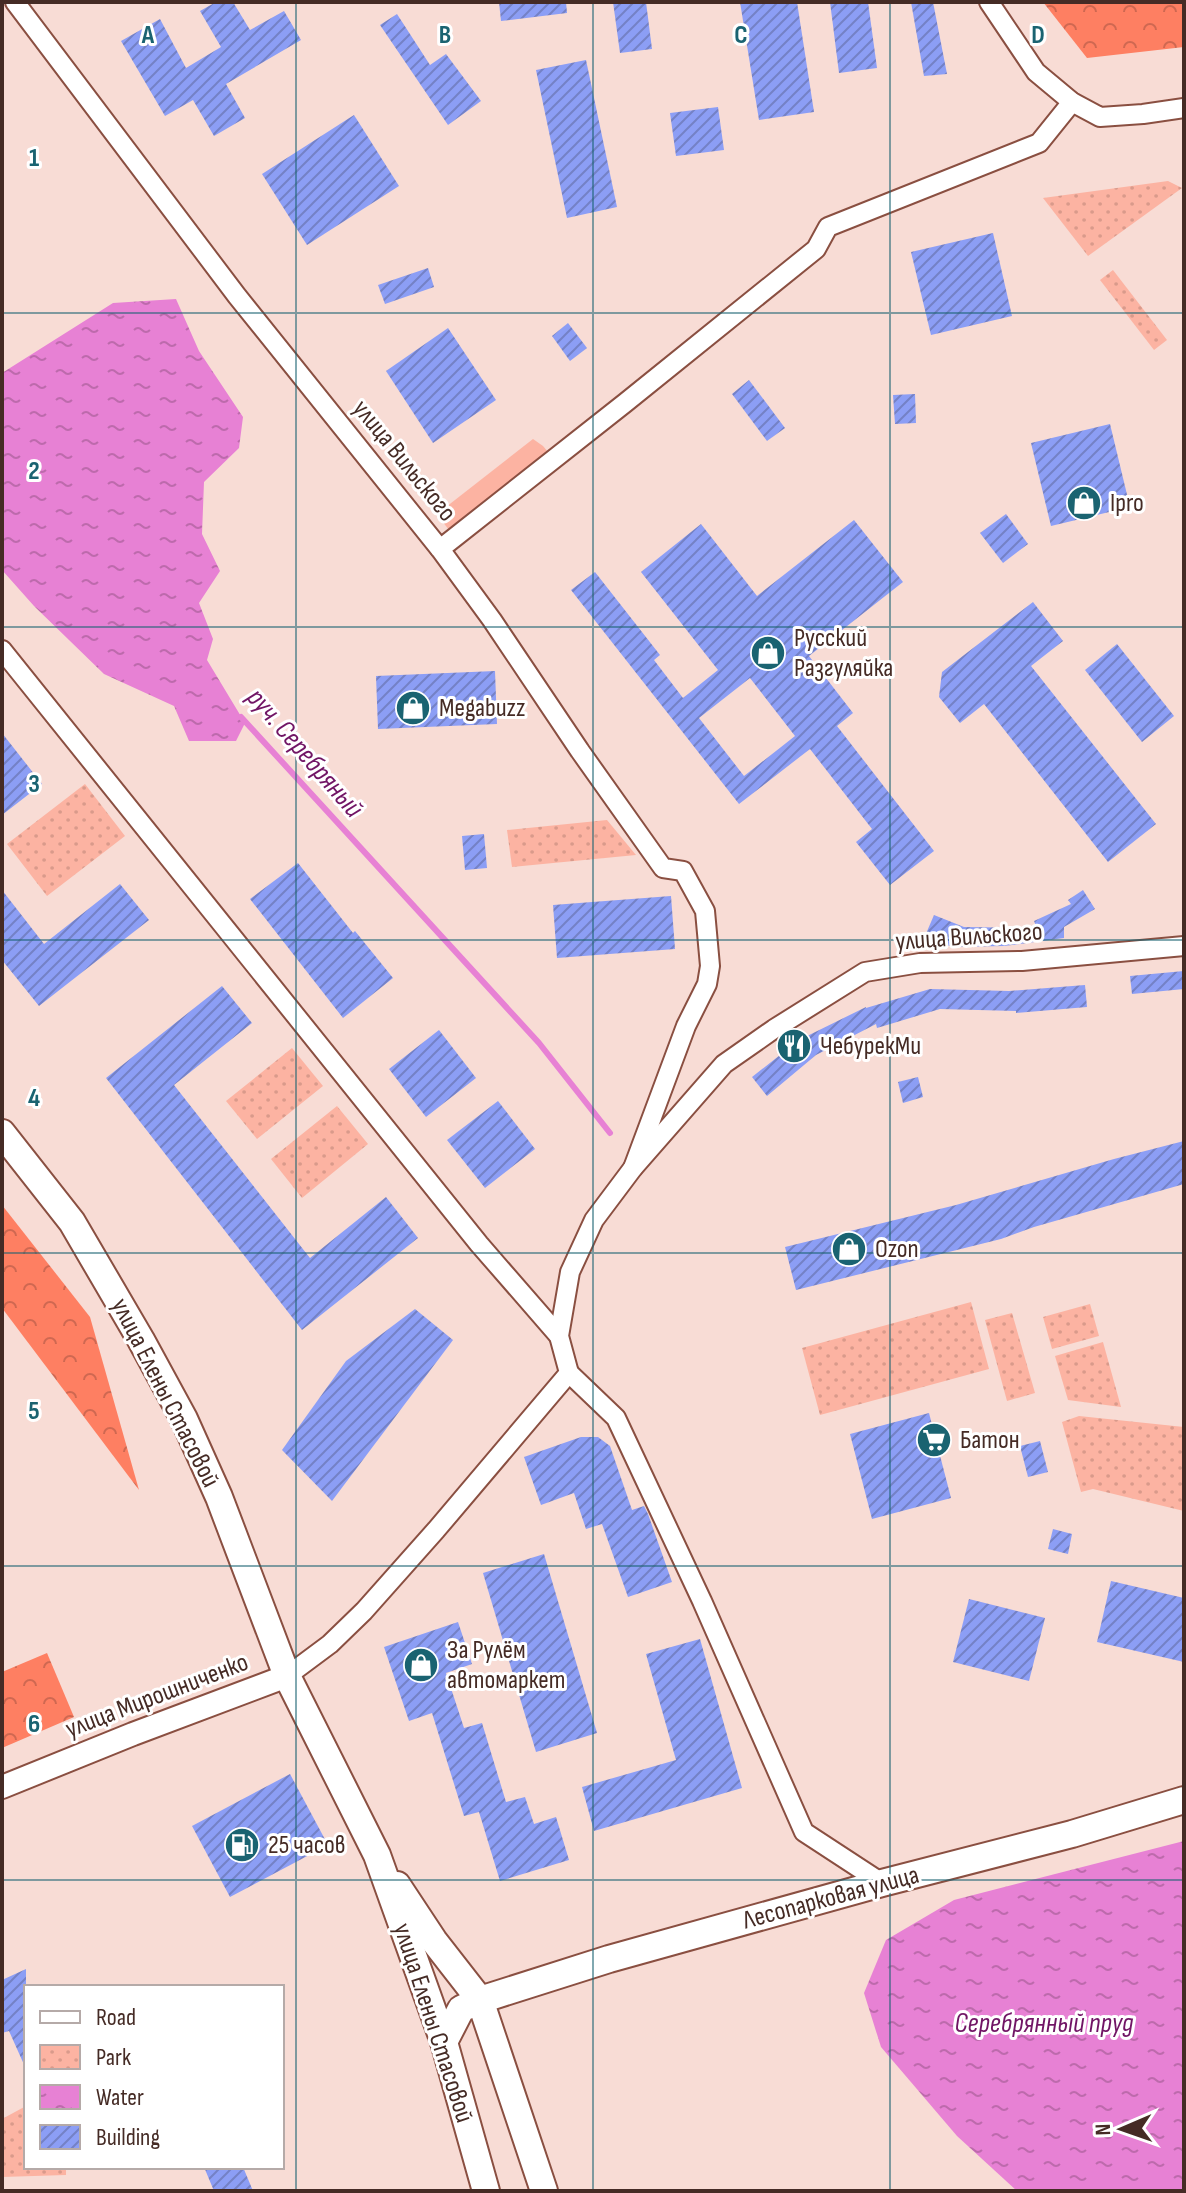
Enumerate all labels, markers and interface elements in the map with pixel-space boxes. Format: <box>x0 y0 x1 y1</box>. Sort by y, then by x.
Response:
text: A <box>141 20 155 51</box>
text: B <box>439 20 451 51</box>
text: C <box>734 20 748 51</box>
text: D <box>1031 20 1045 51</box>
text: 1 <box>29 143 39 174</box>
street label: улица Вильского <box>346 394 462 528</box>
text: 2 <box>28 456 40 487</box>
shop icon: Ipro <box>1065 484 1103 522</box>
place label: Ipro <box>1110 488 1144 519</box>
place label: Русский Разгуляйка <box>794 623 893 684</box>
shop icon: Русский Разгуляйка <box>749 634 787 672</box>
water label: руч. Серебряный <box>239 681 371 825</box>
shop icon: Megabuzz <box>394 689 432 727</box>
place label: Megabuzz <box>439 693 525 724</box>
text: 3 <box>28 769 40 800</box>
street label: улица Вильского <box>894 916 1044 958</box>
restaurant icon: ЧебурекМи <box>775 1027 813 1065</box>
place label: ЧебурекМи <box>820 1031 921 1062</box>
text: 4 <box>28 1083 40 1114</box>
shop icon: Ozon <box>830 1230 868 1268</box>
place label: Ozon <box>875 1234 919 1265</box>
street label: улица Елены Стасовой <box>104 1293 226 1493</box>
text: 5 <box>28 1396 40 1427</box>
supermarket icon: Батон <box>915 1421 953 1459</box>
place label: Батон <box>960 1425 1020 1456</box>
place label: За Рулём автомаркет <box>447 1635 565 1696</box>
shop icon: За Рулём автомаркет <box>402 1646 440 1684</box>
street label: улица Мирошниченко <box>61 1647 253 1745</box>
text: 6 <box>28 1709 40 1740</box>
fuel station icon: 25 часов <box>223 1826 261 1864</box>
place label: 25 часов <box>268 1830 346 1861</box>
street label: Лесопарковая улица <box>739 1860 922 1937</box>
street label: улица Елены Стасовой <box>386 1919 480 2127</box>
legend <box>24 1985 284 2169</box>
text: Road <box>96 2003 136 2032</box>
water label: Серебрянный пруд <box>955 2007 1134 2040</box>
text: Park <box>96 2043 131 2072</box>
text: Water <box>96 2083 144 2112</box>
north arrow <box>1082 2089 1162 2169</box>
text: Building <box>96 2123 160 2152</box>
text: N <box>1090 2123 1117 2136</box>

